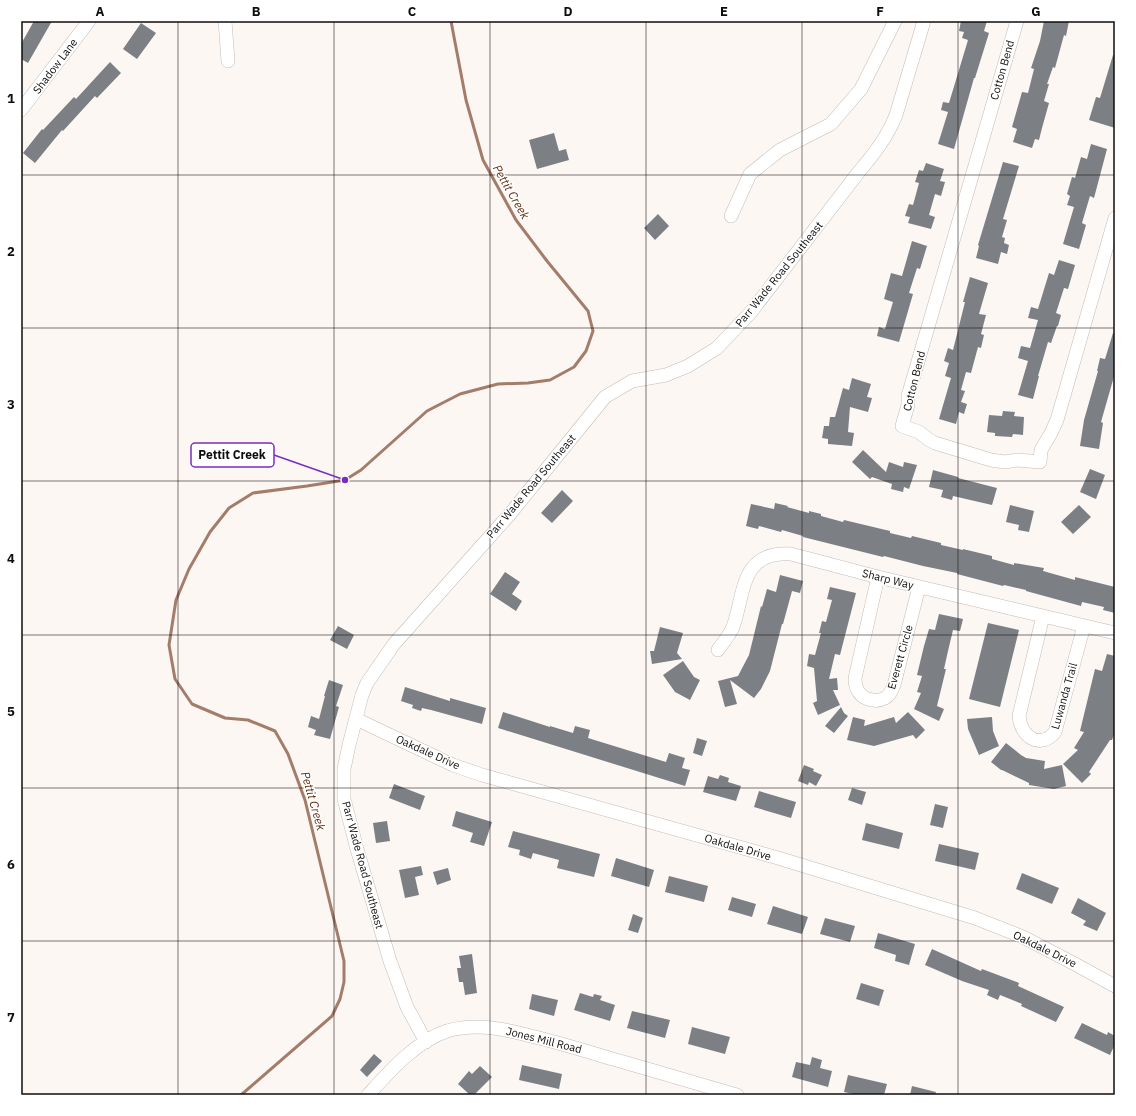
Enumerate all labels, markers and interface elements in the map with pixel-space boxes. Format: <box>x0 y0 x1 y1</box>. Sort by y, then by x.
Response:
text: A <box>96 3 105 20</box>
text: B <box>252 3 261 20</box>
text: C <box>408 3 417 20</box>
text: D <box>563 3 573 20</box>
text: E <box>720 3 728 20</box>
text: F <box>876 3 884 20</box>
text: G <box>1031 3 1041 20</box>
street label: Shadow Lane <box>30 36 80 96</box>
street label: Cotton Bend <box>987 39 1017 101</box>
text: 1 <box>7 90 15 107</box>
water label: Pettit Creek <box>490 162 533 222</box>
street label: Parr Wade Road Southeast <box>732 218 826 330</box>
text: 2 <box>7 243 15 260</box>
street label: Cotton Bend <box>900 350 928 412</box>
text: 3 <box>7 396 15 413</box>
street label: Parr Wade Road Southeast <box>483 431 579 541</box>
callout: Pettit Creek <box>191 443 274 467</box>
text: Pettit Creek <box>198 447 266 462</box>
text: 4 <box>7 550 15 567</box>
street label: Sharp Way <box>861 566 916 592</box>
street label: Everett Circle <box>884 623 916 691</box>
street label: Luwanda Trail <box>1048 661 1080 731</box>
text: 5 <box>7 703 15 720</box>
street label: Oakdale Drive <box>394 732 462 772</box>
water label: Pettit Creek <box>298 770 329 833</box>
street label: Parr Wade Road Southeast <box>339 800 387 930</box>
street label: Oakdale Drive <box>703 831 773 863</box>
text: 6 <box>7 856 15 873</box>
street label: Oakdale Drive <box>1011 928 1079 970</box>
text: 7 <box>7 1009 15 1026</box>
street label: Jones Mill Road <box>505 1024 583 1056</box>

